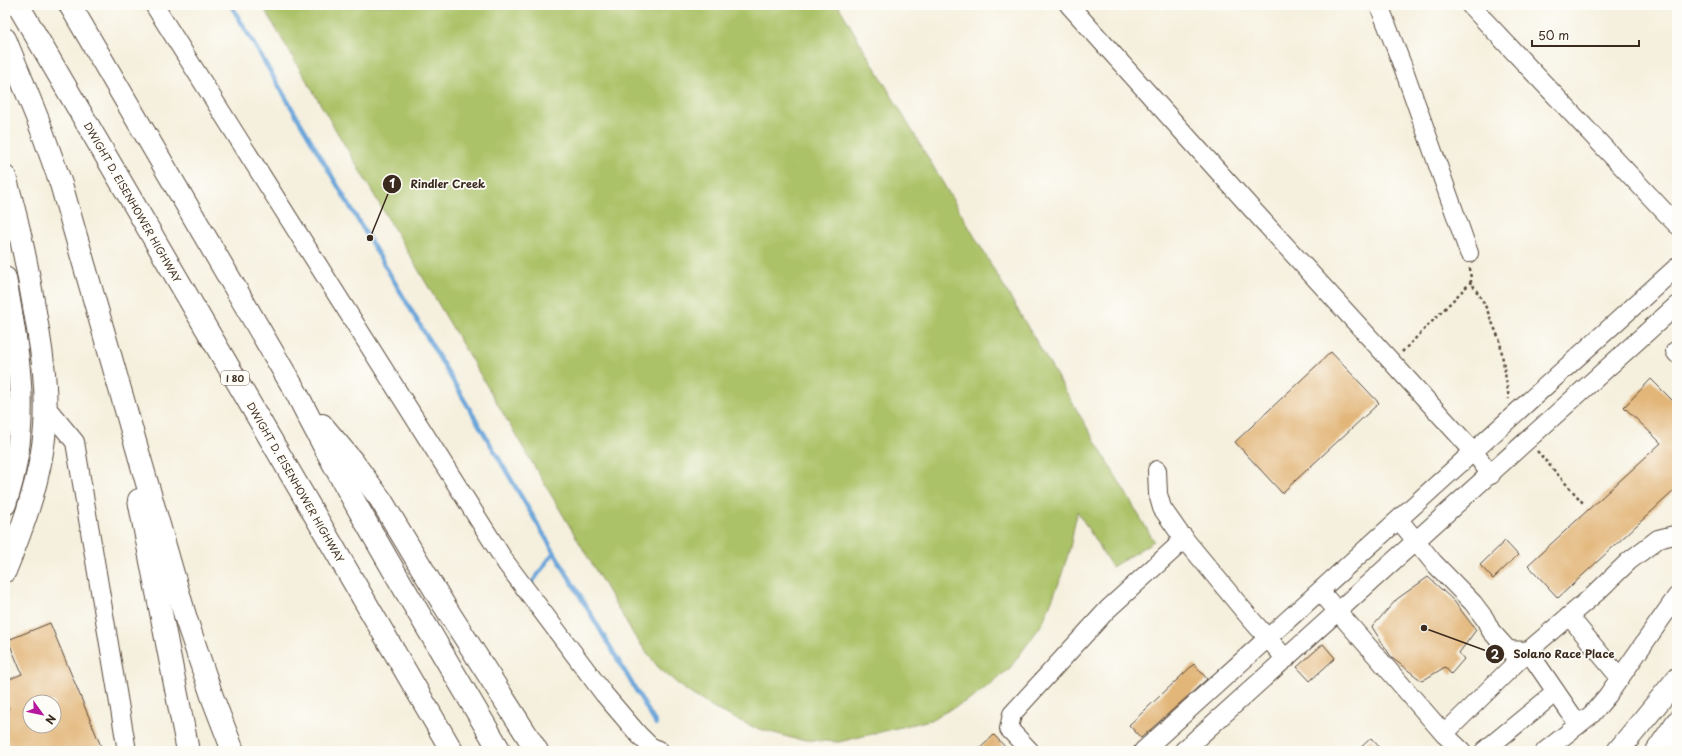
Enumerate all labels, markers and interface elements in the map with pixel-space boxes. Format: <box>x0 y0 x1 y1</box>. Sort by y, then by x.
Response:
scale bar <box>1532 22 1639 48</box>
text: 50 m <box>1538 26 1569 44</box>
street label: DWIGHT D. EISENHOWER HIGHWAY <box>81 119 186 286</box>
callout: Rindler Creek <box>382 172 494 195</box>
text: 1 <box>389 174 395 192</box>
text: Rindler Creek <box>411 175 486 192</box>
road number: I 80 <box>221 371 249 385</box>
street label: DWIGHT D. EISENHOWER HIGHWAY <box>244 399 349 566</box>
callout: Solano Race Place <box>1485 643 1623 666</box>
text: 2 <box>1491 645 1500 663</box>
text: Solano Race Place <box>1514 645 1614 662</box>
north arrow <box>22 694 62 734</box>
text: N <box>41 711 60 728</box>

